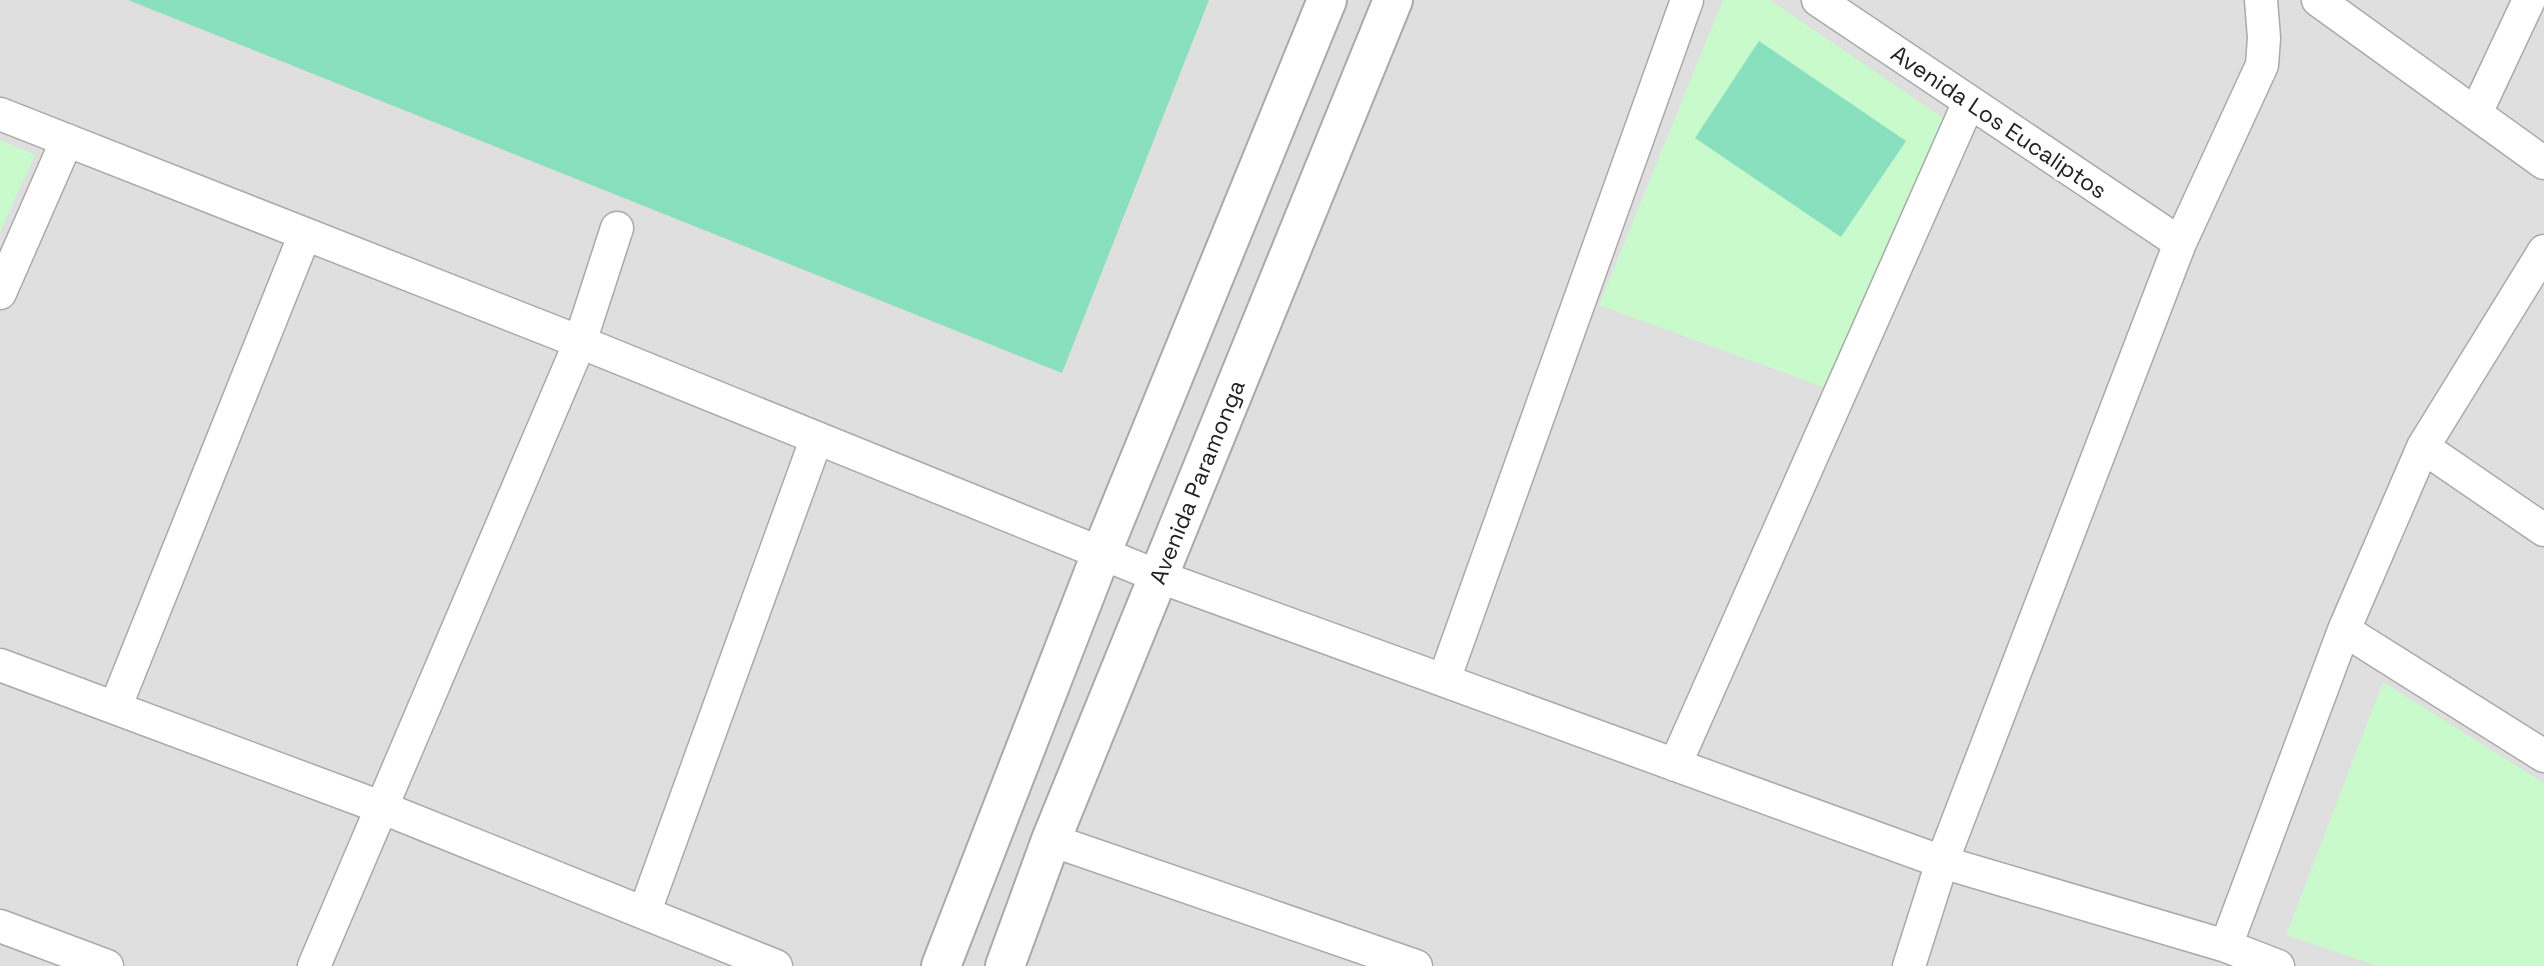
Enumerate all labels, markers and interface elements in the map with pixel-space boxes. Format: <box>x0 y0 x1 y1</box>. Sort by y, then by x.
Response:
street label: Avenida Los Eucaliptos <box>1885 38 2113 206</box>
street label: Avenida Paramonga <box>1142 375 1252 589</box>

